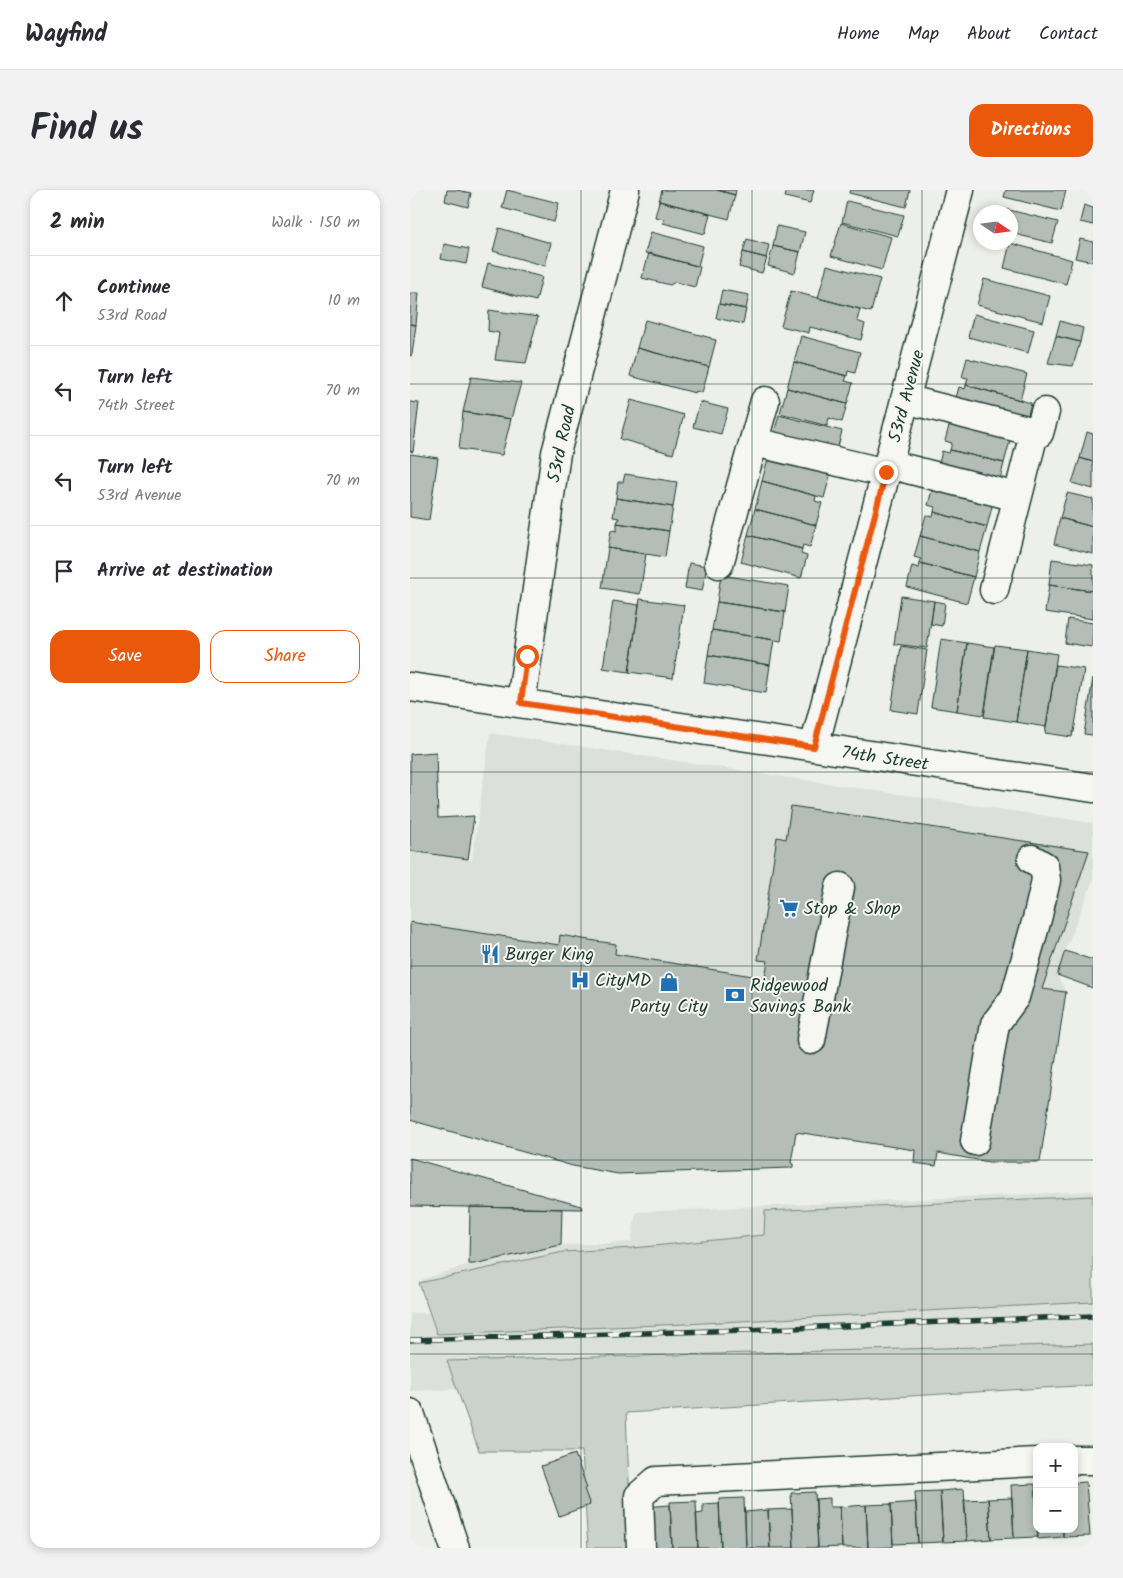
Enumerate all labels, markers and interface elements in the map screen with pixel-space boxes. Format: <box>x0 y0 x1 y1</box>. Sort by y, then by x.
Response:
text: Wayfind <box>25 15 107 54</box>
text: Home <box>837 20 880 49</box>
text: Map <box>908 20 939 49</box>
text: About <box>967 20 1011 49</box>
text: Contact <box>1039 20 1098 49</box>
text: Find us <box>30 102 143 158</box>
button: Directions <box>969 104 1093 157</box>
north arrow <box>973 205 1018 250</box>
text: 2 min <box>50 206 105 239</box>
text: Walk · 150 m <box>271 210 360 235</box>
text: Continue <box>97 273 170 303</box>
icon: ahead <box>50 287 78 315</box>
text: 10 m <box>328 288 360 313</box>
text: 53rd Road <box>97 303 167 328</box>
street label: 53rd Avenue <box>881 347 934 446</box>
text: Turn left <box>97 363 172 393</box>
icon: left <box>50 377 78 405</box>
text: 70 m <box>325 378 360 403</box>
text: 74th Street <box>97 393 175 418</box>
street label: 53rd Road <box>540 402 585 486</box>
text: Turn left <box>97 453 172 483</box>
route end <box>875 461 898 484</box>
icon: left <box>50 467 78 495</box>
text: 70 m <box>325 468 360 493</box>
text: 53rd Avenue <box>97 483 182 508</box>
text: Arrive at destination <box>97 556 273 586</box>
icon: arrive <box>50 557 78 585</box>
button: Save <box>50 630 200 683</box>
button: Share <box>210 630 360 683</box>
route start <box>516 645 539 668</box>
street label: 74th Street <box>839 739 931 780</box>
place label: Stop & Shop <box>804 895 901 924</box>
supermarket icon: Stop & Shop <box>778 897 800 919</box>
place label: Burger King <box>505 941 594 970</box>
restaurant icon: Burger King <box>479 943 501 965</box>
place label: CityMD <box>595 967 652 996</box>
hospital icon: CityMD <box>569 969 591 991</box>
shop icon: Party City <box>658 971 680 993</box>
place label: Ridgewood Savings Bank <box>750 972 851 1022</box>
bank icon: Ridgewood Savings Bank <box>724 984 746 1006</box>
place label: Party City <box>630 993 708 1022</box>
map controls <box>1033 1443 1078 1533</box>
button: + <box>1033 1443 1078 1488</box>
button: − <box>1033 1488 1078 1533</box>

